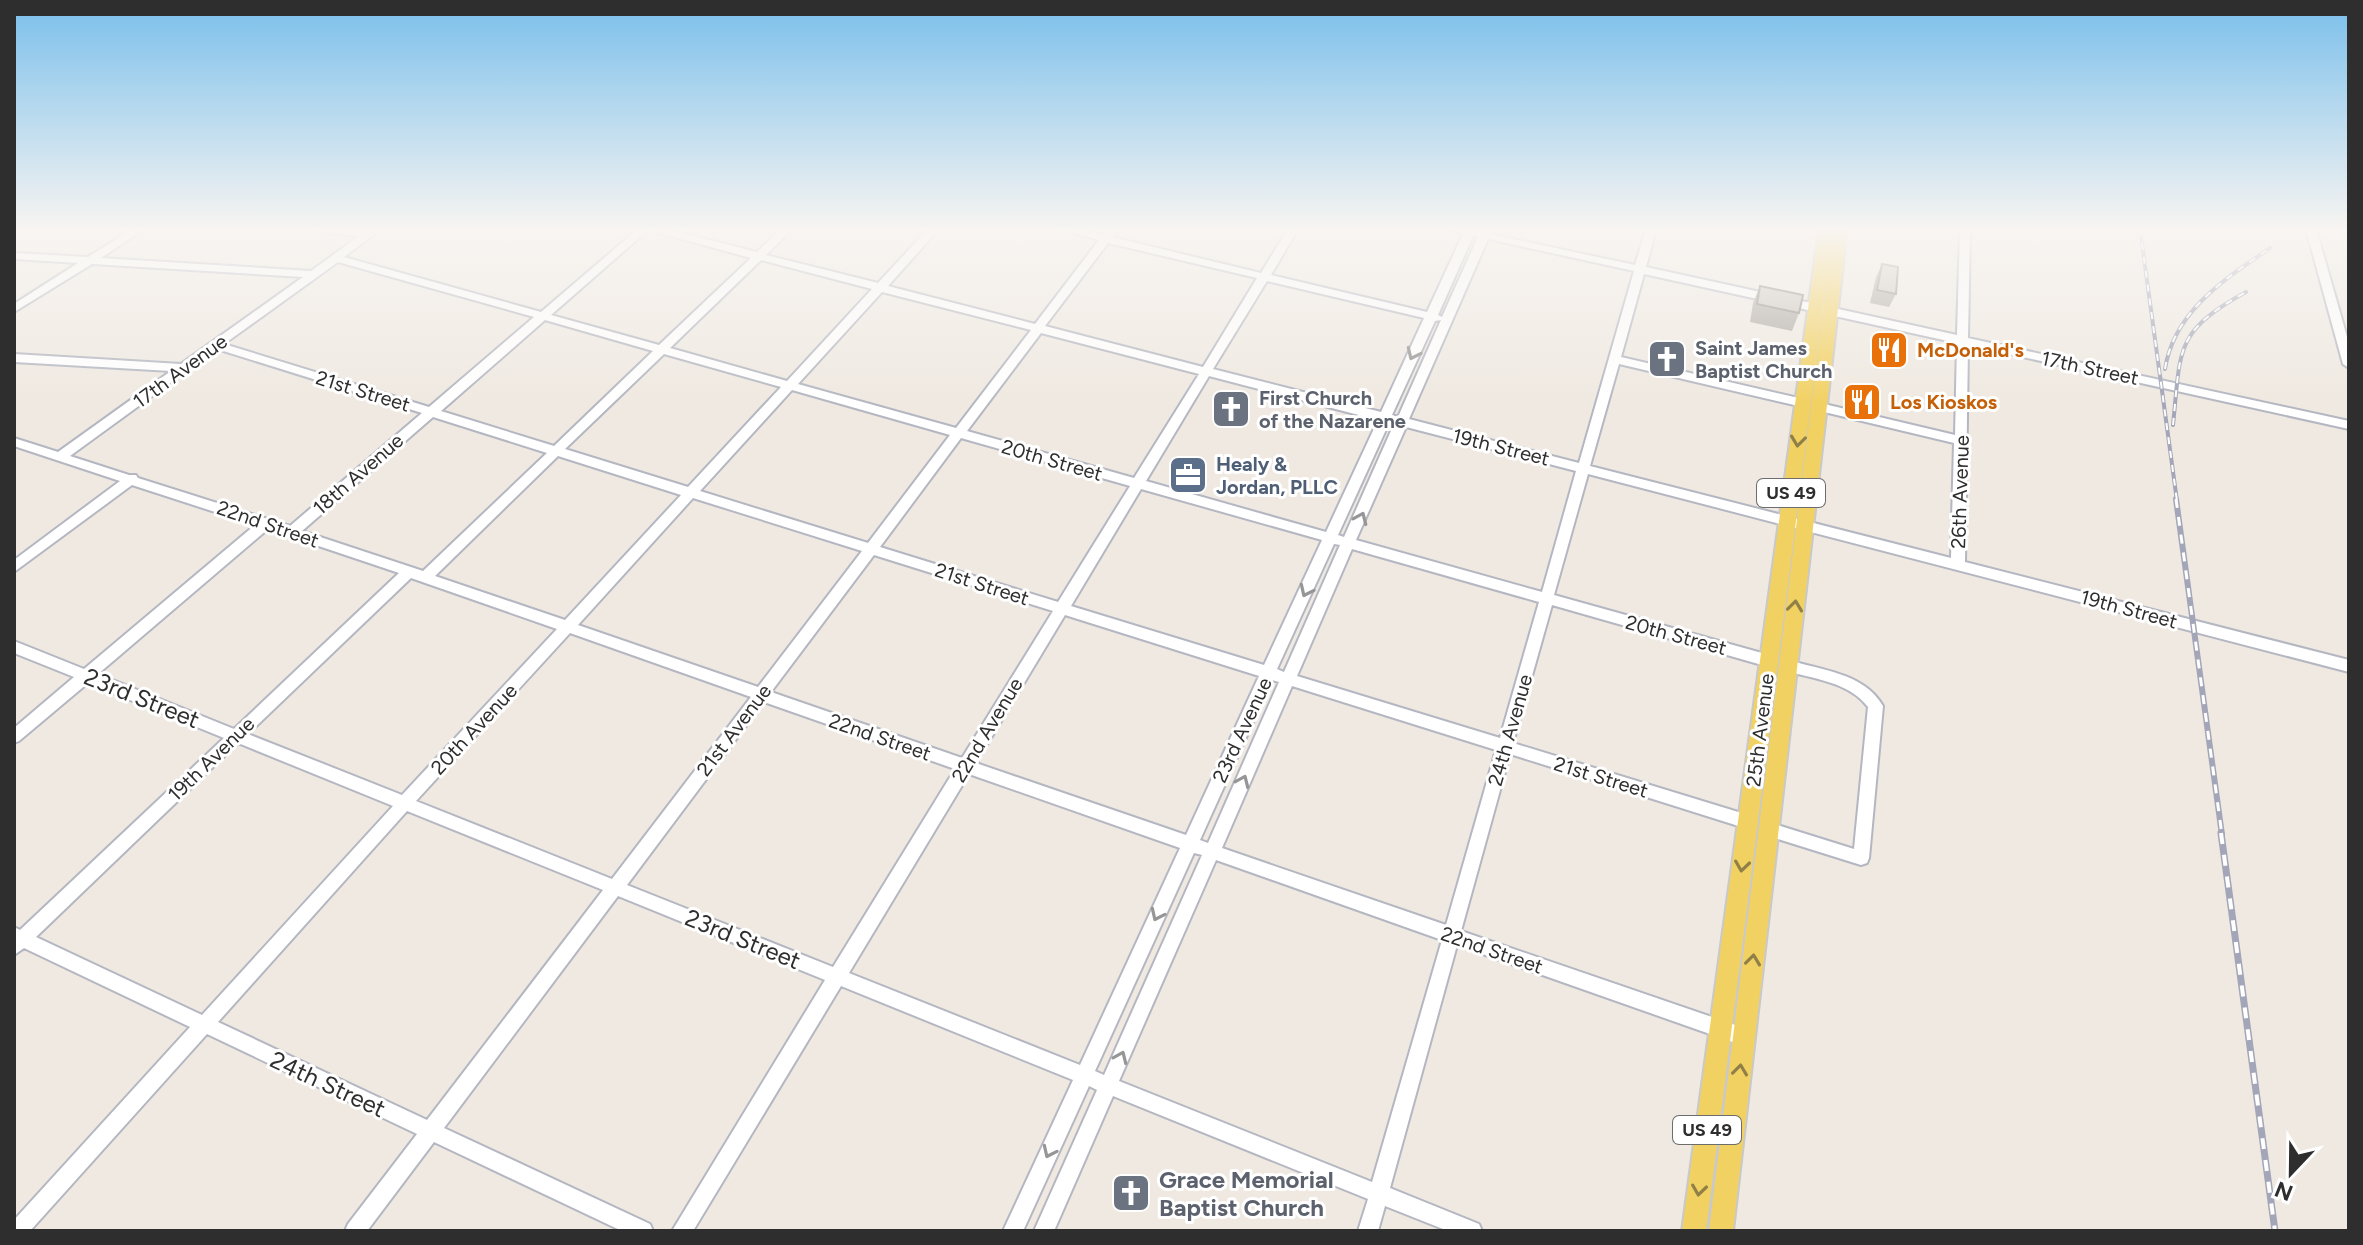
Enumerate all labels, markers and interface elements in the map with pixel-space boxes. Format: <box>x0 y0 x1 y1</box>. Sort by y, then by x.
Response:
street label: 17th Avenue <box>128 329 232 413</box>
restaurant icon: McDonald's <box>1868 329 1910 371</box>
place label: Saint James Baptist Church <box>1695 336 1832 383</box>
church icon: Saint James Baptist Church <box>1646 338 1688 380</box>
place label: McDonald's <box>1917 338 2024 362</box>
one-way arrow <box>1407 345 1423 360</box>
street label: 17th Street <box>2039 346 2141 390</box>
street label: 21st Street <box>313 365 413 417</box>
restaurant icon: Los Kioskos <box>1841 381 1883 423</box>
place label: First Church of the Nazarene <box>1259 386 1406 433</box>
church icon: First Church of the Nazarene <box>1210 388 1252 430</box>
place label: Los Kioskos <box>1890 390 1997 414</box>
street label: 19th Street <box>1450 423 1552 471</box>
street label: 18th Avenue <box>308 428 408 520</box>
street label: 20th Street <box>999 434 1105 486</box>
one-way arrow <box>1790 434 1807 448</box>
street label: 26th Avenue <box>1946 435 1974 549</box>
place label: Healy & Jordan, PLLC <box>1216 452 1338 499</box>
office icon: Healy & Jordan, PLLC <box>1167 454 1209 496</box>
road number: US 49 <box>1757 479 1825 507</box>
street label: 22nd Street <box>214 495 322 553</box>
one-way arrow <box>1351 512 1367 526</box>
street label: 21st Street <box>932 558 1032 610</box>
one-way arrow <box>1299 582 1315 597</box>
street label: 19th Street <box>2078 585 2180 633</box>
one-way arrow <box>1787 599 1804 612</box>
street label: 20th Street <box>1623 610 1729 660</box>
street label: 23rd Street <box>80 662 204 734</box>
street label: 24th Avenue <box>1483 671 1537 789</box>
street label: 25th Avenue <box>1741 672 1779 788</box>
street label: 22nd Avenue <box>946 673 1028 787</box>
street label: 23rd Avenue <box>1207 674 1277 786</box>
street label: 20th Avenue <box>426 679 522 779</box>
street label: 21st Avenue <box>692 679 776 781</box>
street label: 22nd Street <box>826 708 934 766</box>
street label: 19th Avenue <box>163 712 259 806</box>
street label: 21st Street <box>1551 751 1651 803</box>
one-way arrow <box>1234 775 1250 789</box>
one-way arrow <box>1734 859 1751 873</box>
street label: 23rd Street <box>681 903 805 975</box>
one-way arrow <box>1151 907 1167 922</box>
street label: 22nd Street <box>1438 921 1546 979</box>
one-way arrow <box>1744 953 1761 967</box>
street label: 24th Street <box>266 1045 390 1123</box>
one-way arrow <box>1111 1051 1127 1066</box>
one-way arrow <box>1731 1063 1748 1076</box>
road number: US 49 <box>1673 1116 1741 1144</box>
north arrow <box>2251 1133 2331 1213</box>
one-way arrow <box>1043 1143 1059 1158</box>
place label: Grace Memorial Baptist Church <box>1159 1165 1334 1222</box>
church icon: Grace Memorial Baptist Church <box>1110 1172 1152 1214</box>
text: N <box>2271 1175 2297 1207</box>
one-way arrow <box>1691 1183 1708 1197</box>

